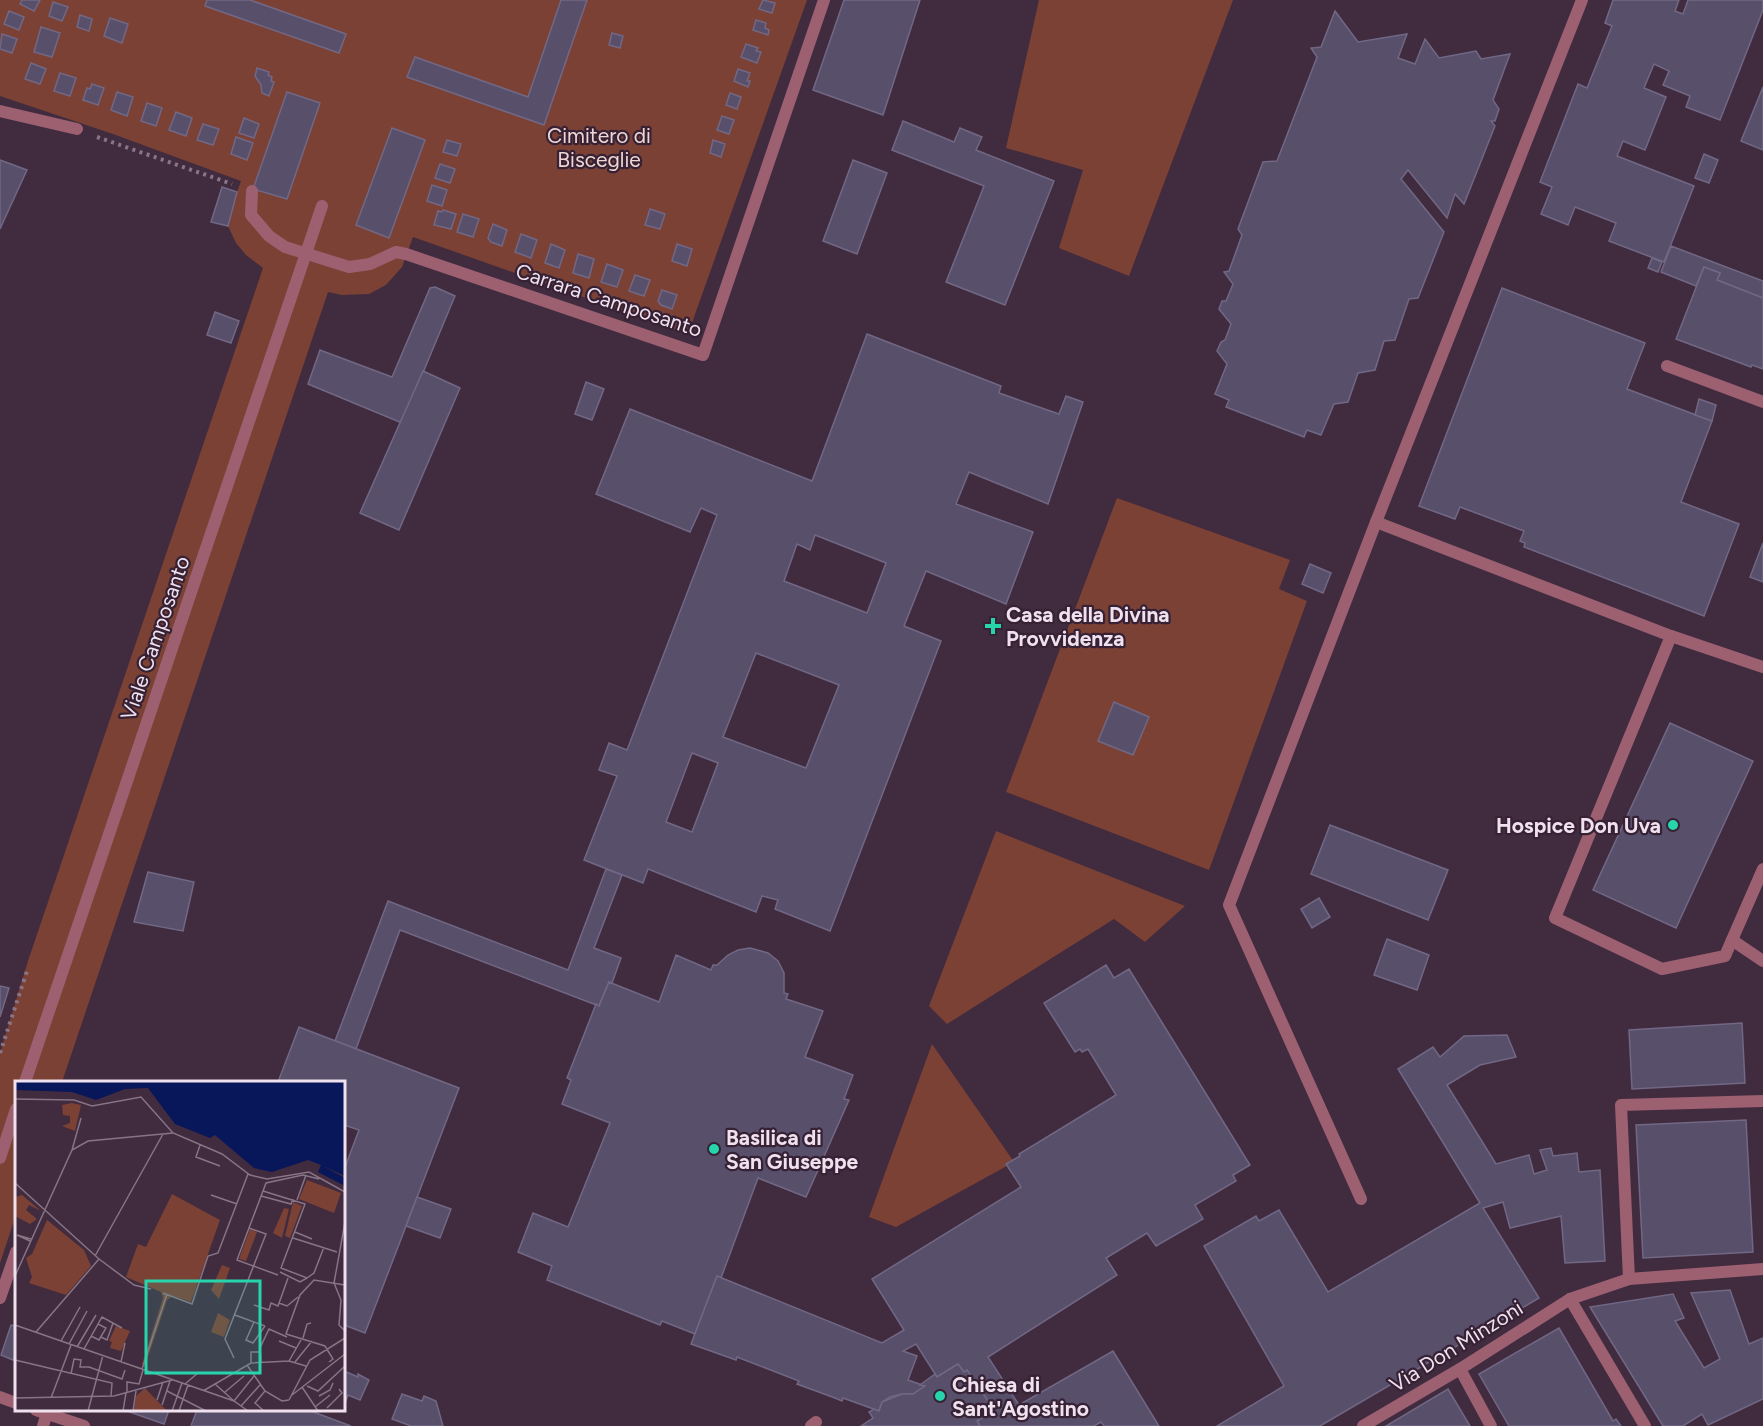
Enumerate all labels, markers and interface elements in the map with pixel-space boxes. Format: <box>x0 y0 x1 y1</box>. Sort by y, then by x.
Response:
park label: Cimitero di Bisceglie <box>547 123 651 172</box>
street label: Carrara Camposanto <box>513 258 705 342</box>
street label: Viale Camposanto <box>115 553 195 723</box>
place label: Casa della Divina Provvidenza <box>1006 602 1170 651</box>
marker: Casa della Divina Provvidenza <box>984 617 1002 635</box>
place label: Hospice Don Uva <box>1496 813 1661 838</box>
marker: Hospice Don Uva <box>1666 818 1680 832</box>
inset map <box>15 1081 345 1411</box>
place label: Basilica di San Giuseppe <box>726 1125 859 1174</box>
marker: Basilica di San Giuseppe <box>707 1142 721 1156</box>
street label: Via Don Minzoni <box>1385 1295 1527 1397</box>
place label: Chiesa di Sant'Agostino <box>952 1372 1089 1421</box>
marker: Chiesa di Sant'Agostino <box>933 1389 947 1403</box>

